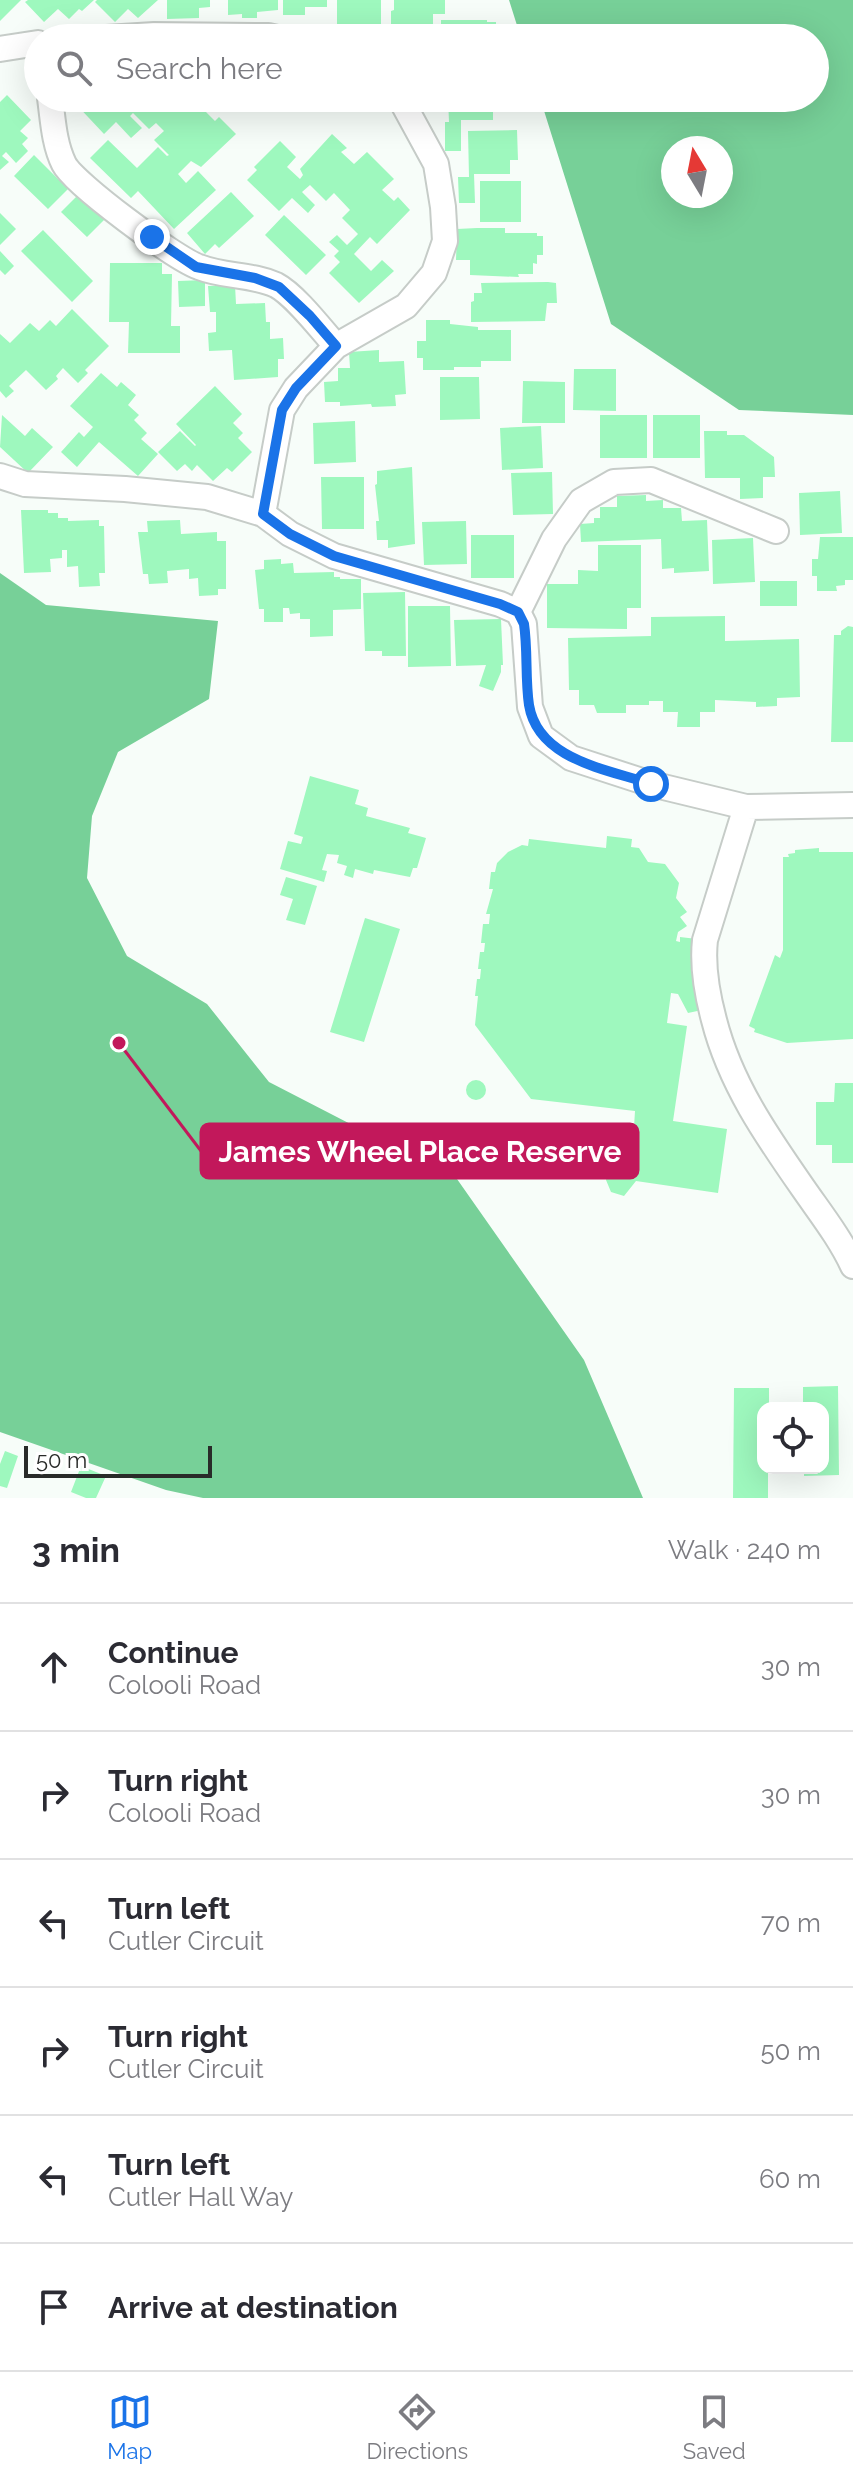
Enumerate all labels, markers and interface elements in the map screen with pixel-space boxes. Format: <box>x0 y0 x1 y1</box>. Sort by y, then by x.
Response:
search box <box>24 24 829 112</box>
icon: search <box>52 46 96 90</box>
text: Search here <box>116 51 283 86</box>
north arrow <box>661 136 733 208</box>
route end <box>134 219 170 255</box>
route start <box>633 766 669 802</box>
callout: James Wheel Place Reserve <box>201 1124 638 1178</box>
text: James Wheel Place Reserve <box>218 1134 622 1169</box>
map controls <box>757 1402 829 1474</box>
button: locate <box>757 1402 829 1474</box>
scale bar <box>24 1442 212 1478</box>
text: 50 m <box>36 1447 87 1473</box>
text: 3 min <box>32 1530 120 1570</box>
text: Walk · 240 m <box>668 1535 821 1565</box>
text: Continue <box>108 1635 239 1670</box>
icon: ahead <box>32 1645 76 1689</box>
text: 30 m <box>761 1652 821 1682</box>
text: Colooli Road <box>108 1670 261 1700</box>
text: Turn right <box>108 1763 248 1798</box>
icon: right <box>32 1773 76 1817</box>
text: 30 m <box>761 1780 821 1810</box>
text: Colooli Road <box>108 1798 261 1828</box>
text: Turn left <box>108 1891 230 1926</box>
icon: left <box>32 1901 76 1945</box>
text: 70 m <box>761 1908 821 1938</box>
text: Cutler Circuit <box>108 1926 264 1956</box>
text: Turn right <box>108 2019 248 2054</box>
icon: right <box>32 2029 76 2073</box>
text: 50 m <box>760 2036 821 2066</box>
text: Cutler Circuit <box>108 2054 264 2084</box>
text: Turn left <box>108 2147 230 2182</box>
icon: left <box>32 2157 76 2201</box>
text: 60 m <box>759 2164 821 2194</box>
text: Cutler Hall Way <box>108 2182 293 2212</box>
icon: arrive <box>32 2285 76 2329</box>
text: Arrive at destination <box>108 2290 398 2325</box>
tab: Map <box>107 2390 152 2464</box>
tab: Directions <box>367 2390 468 2464</box>
tab: Saved <box>683 2390 746 2464</box>

